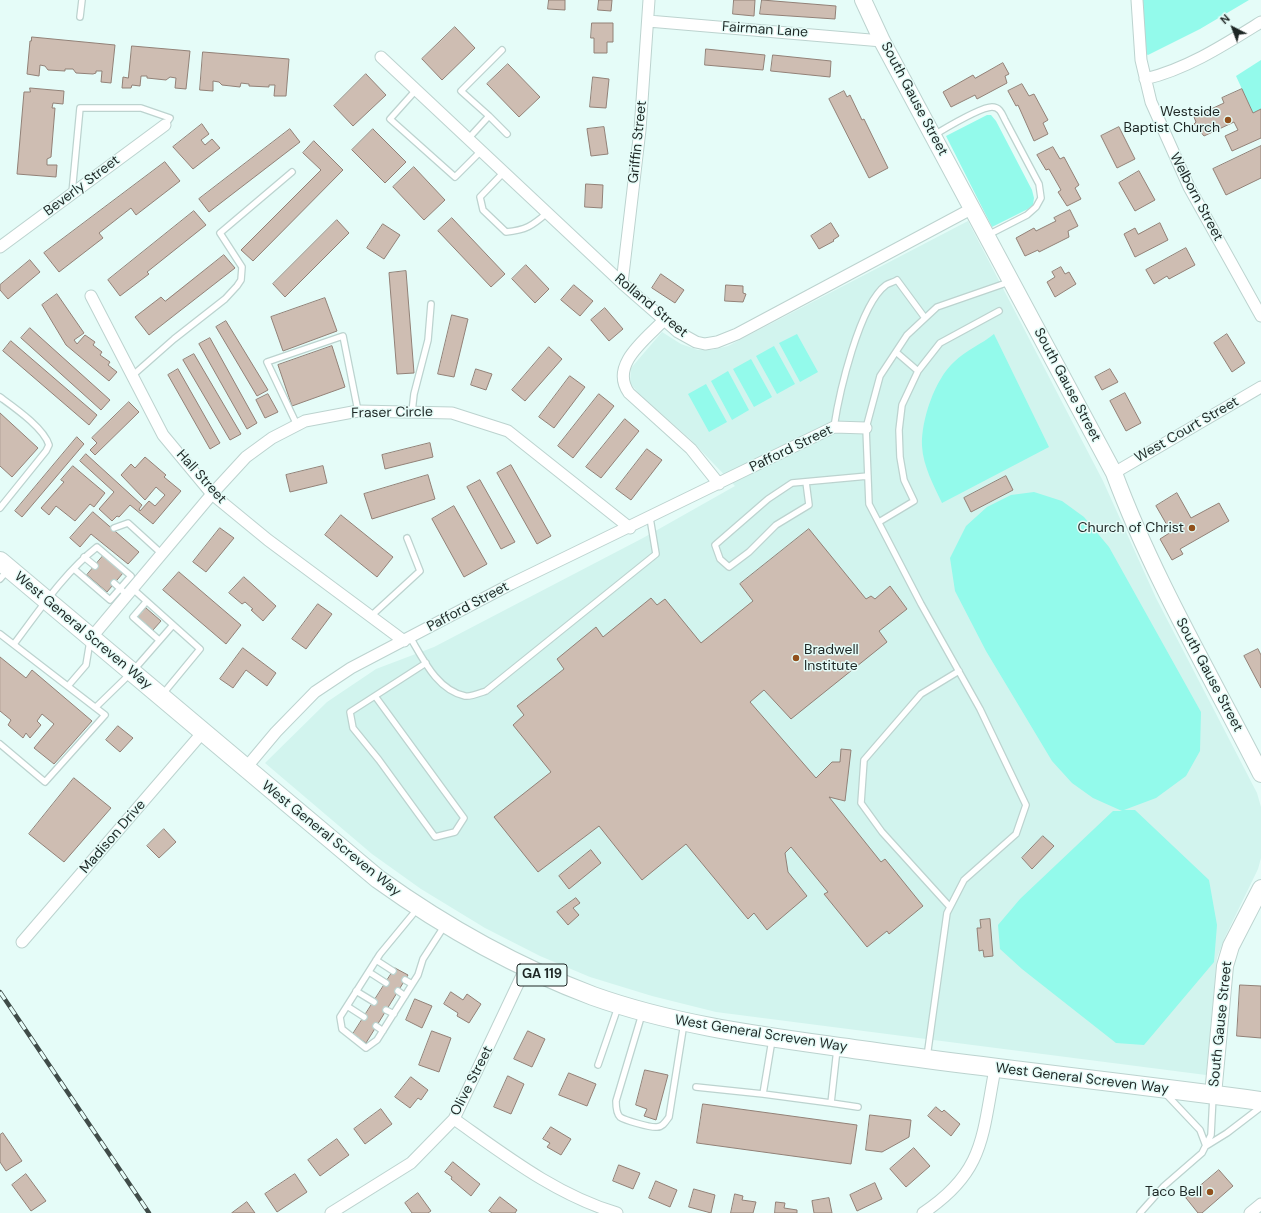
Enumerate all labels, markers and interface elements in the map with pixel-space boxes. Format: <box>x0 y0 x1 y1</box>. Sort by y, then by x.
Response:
north arrow <box>1213 8 1253 48</box>
text: N <box>1217 11 1233 27</box>
street label: Fairman Lane <box>722 19 808 41</box>
street label: South Gause Street <box>877 39 951 159</box>
street label: Griffin Street <box>625 100 651 184</box>
place label: Westside Baptist Church <box>1124 104 1220 136</box>
marker: Westside Baptist Church <box>1223 115 1233 125</box>
street label: Welborn Street <box>1166 150 1226 244</box>
street label: Beverly Street <box>41 152 123 220</box>
street label: Rolland Street <box>611 271 691 341</box>
street label: South Gause Street <box>1030 325 1104 445</box>
street label: West Court Street <box>1132 393 1242 467</box>
street label: Fraser Circle <box>351 404 433 422</box>
street label: Pafford Street <box>747 422 835 476</box>
street label: Hall Street <box>172 447 230 507</box>
place label: Church of Christ <box>1078 520 1184 536</box>
marker: Church of Christ <box>1187 523 1197 533</box>
street label: West General Screven Way <box>11 569 155 693</box>
street label: Pafford Street <box>424 578 512 636</box>
street label: South Gause Street <box>1172 615 1246 735</box>
place label: Bradwell Institute <box>804 642 859 674</box>
marker: Bradwell Institute <box>791 653 801 663</box>
street label: West General Screven Way <box>258 778 404 900</box>
street label: Madison Drive <box>77 797 149 877</box>
street label: South Gause Street <box>1206 960 1236 1088</box>
road number: GA 119 <box>517 964 567 986</box>
street label: West General Screven Way <box>674 1012 848 1056</box>
street label: Olive Street <box>447 1043 497 1119</box>
street label: West General Screven Way <box>994 1060 1170 1098</box>
place label: Taco Bell <box>1145 1184 1202 1200</box>
marker: Taco Bell <box>1205 1187 1215 1197</box>

